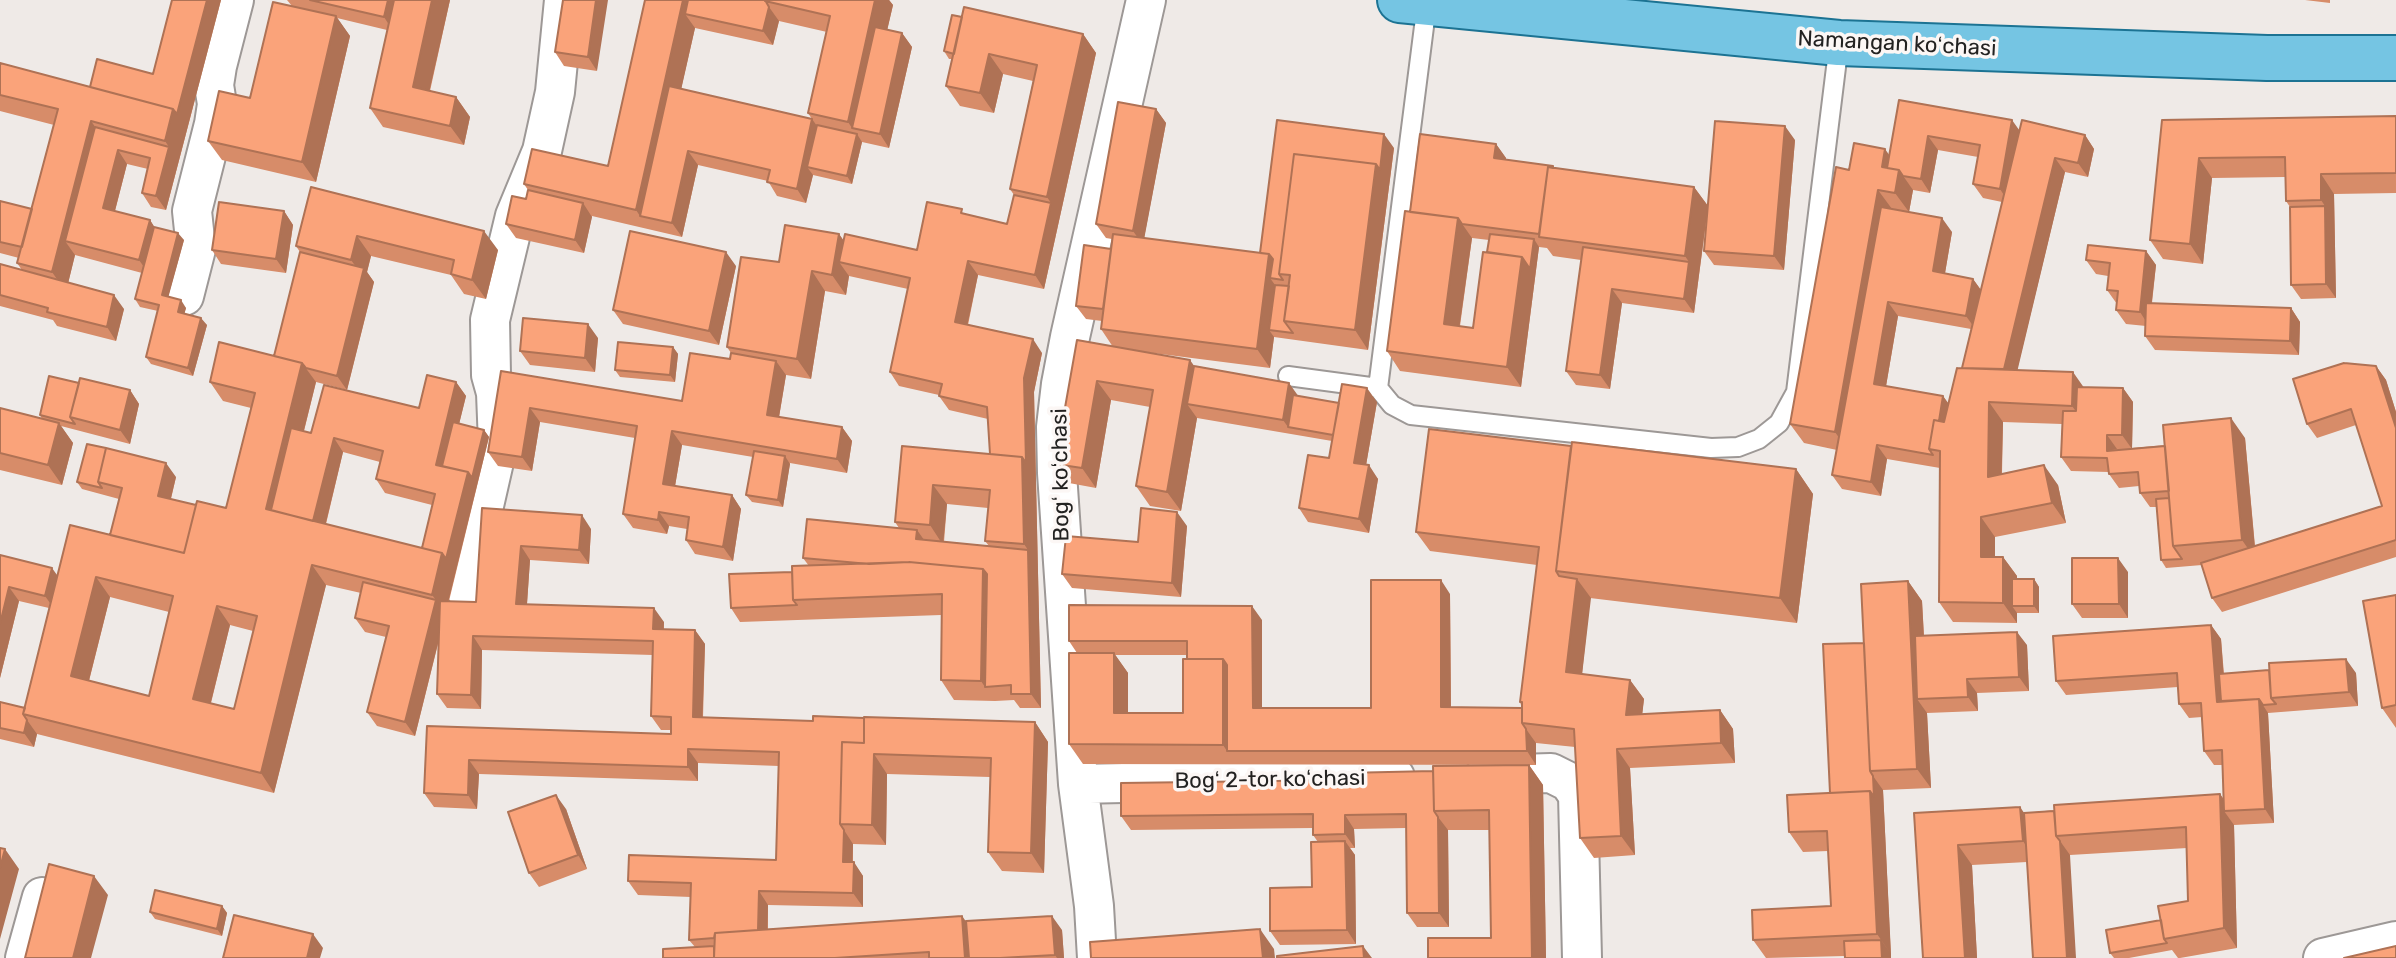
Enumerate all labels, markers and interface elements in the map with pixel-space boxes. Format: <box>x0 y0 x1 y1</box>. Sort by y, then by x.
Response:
street label: Namangan koʻchasi <box>1797 26 1997 62</box>
street label: Bogʻ koʻchasi <box>1047 408 1075 542</box>
street label: Bogʻ 2-tor koʻchasi <box>1174 765 1366 795</box>

